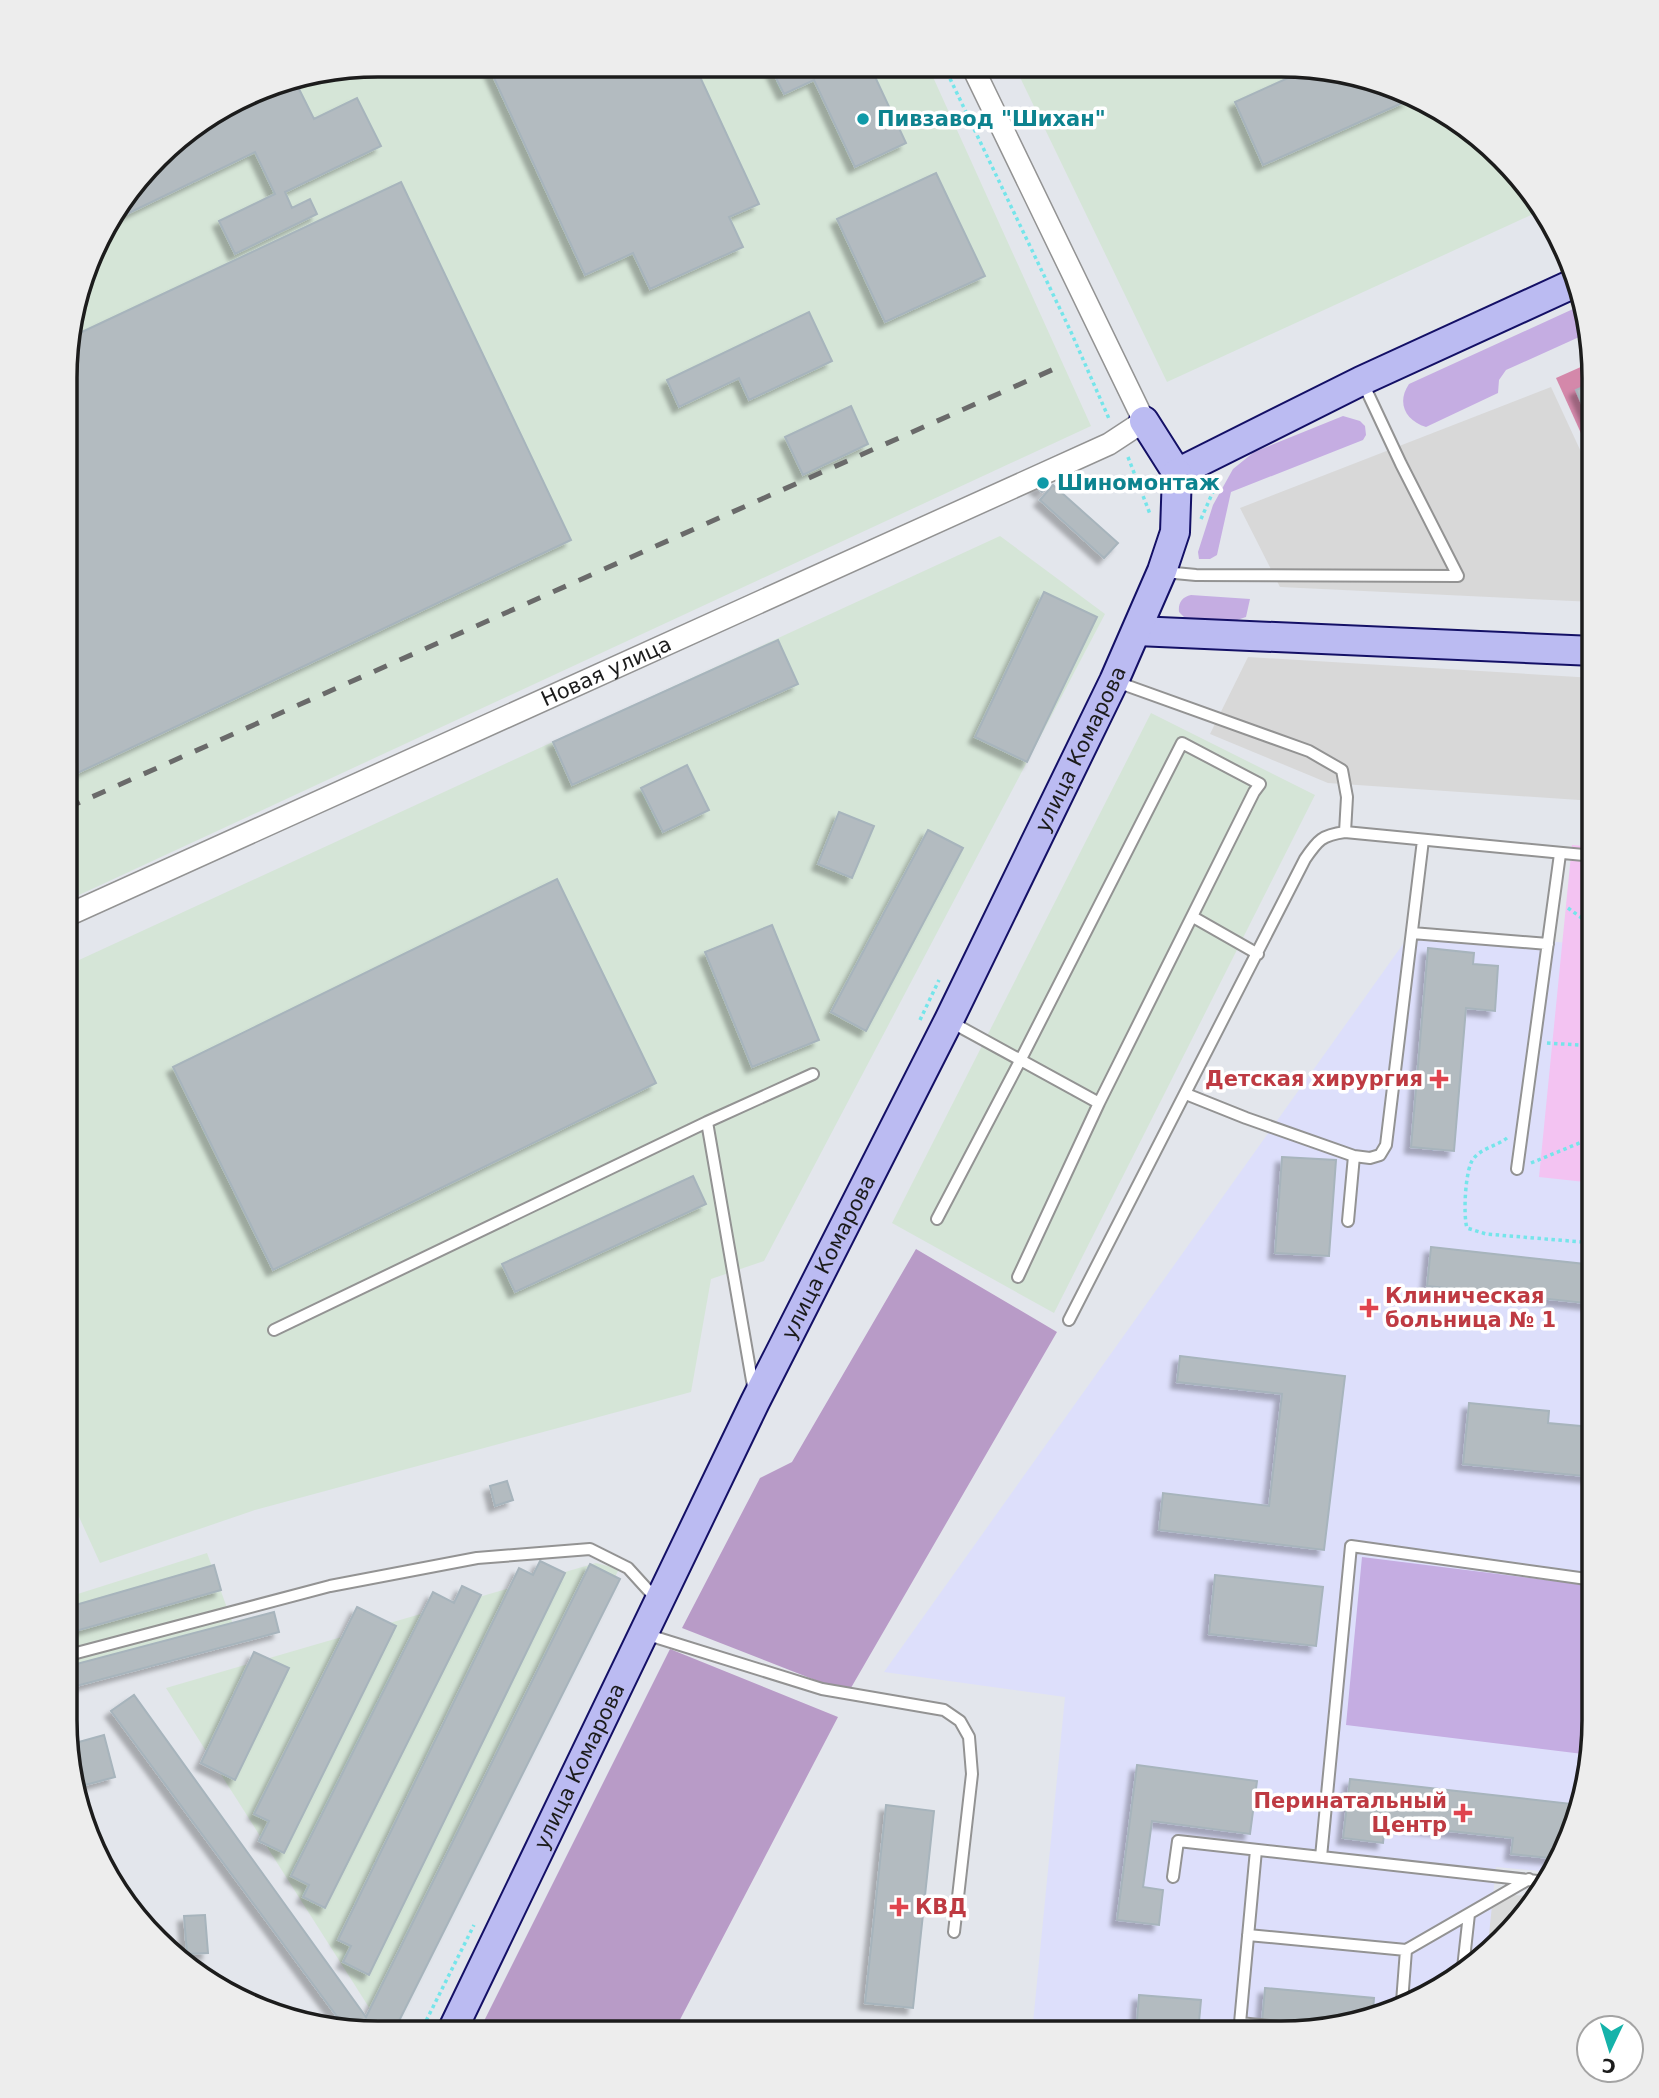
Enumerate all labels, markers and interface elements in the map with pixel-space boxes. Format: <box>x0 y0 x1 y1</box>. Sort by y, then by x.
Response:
place label: Пивзавод "Шихан" <box>877 107 1106 131</box>
marker: Пивзавод "Шихан" <box>855 111 871 127</box>
place label: Шиномонтаж <box>1057 471 1220 495</box>
marker: Шиномонтаж <box>1035 475 1051 491</box>
street label: Новая улица <box>538 632 675 711</box>
street label: улица Комарова <box>1030 663 1131 836</box>
place label: Детская хирургия <box>1205 1067 1423 1091</box>
marker: Детская хирургия <box>1429 1069 1449 1089</box>
street label: улица Комарова <box>777 1171 880 1343</box>
place label: Клиническая больница № 1 <box>1385 1284 1556 1332</box>
marker: Клиническая больница № 1 <box>1359 1298 1379 1318</box>
street label: улица Комарова <box>529 1679 630 1853</box>
place label: Перинатальный Центр <box>1254 1789 1447 1837</box>
marker: Перинатальный Центр <box>1453 1803 1473 1823</box>
place label: КВД <box>915 1895 967 1919</box>
marker: КВД <box>889 1897 909 1917</box>
north arrow <box>1575 2014 1645 2084</box>
text: С <box>1601 2054 1617 2077</box>

